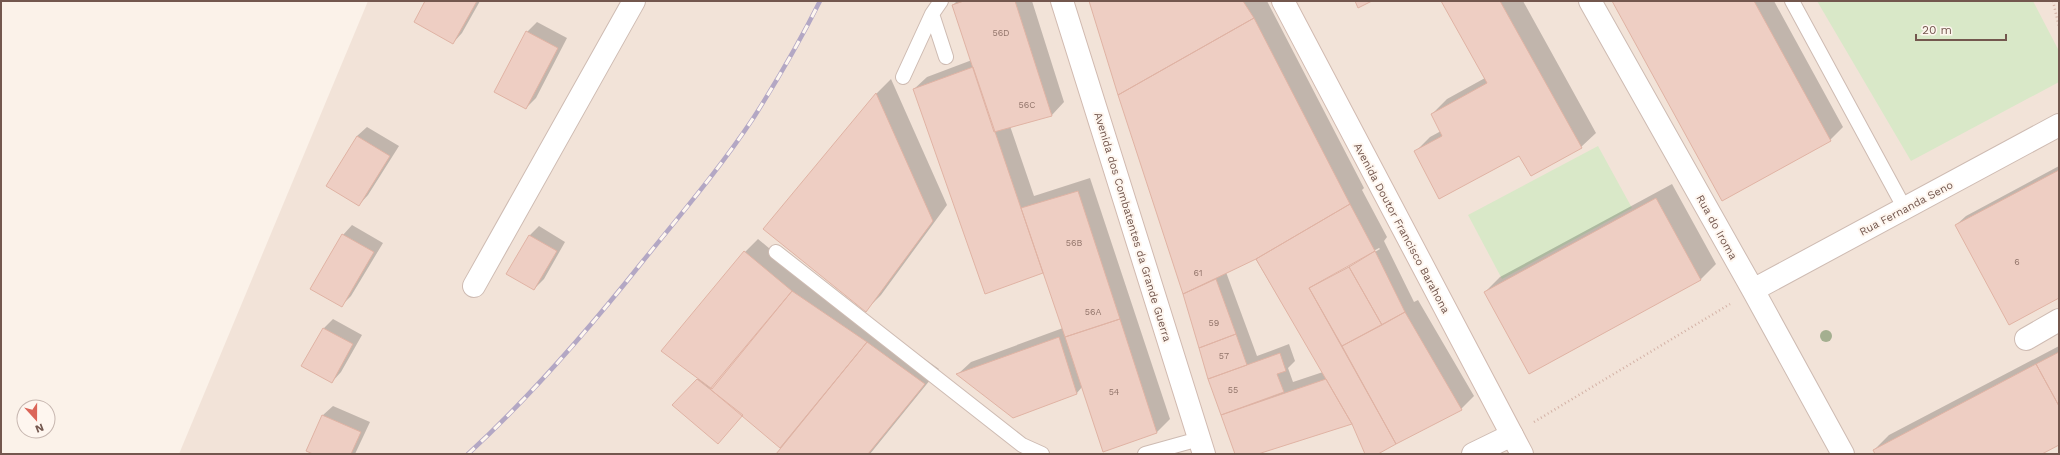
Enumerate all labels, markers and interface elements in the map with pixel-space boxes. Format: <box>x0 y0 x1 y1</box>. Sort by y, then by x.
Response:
scale bar <box>1916 16 2006 42</box>
text: 20 m <box>1922 23 1952 37</box>
house number: 56D <box>992 28 1010 38</box>
house number: 56C <box>1019 100 1035 110</box>
street label: Avenida dos Combatentes da Grande Guerra <box>1091 111 1174 343</box>
street label: Avenida Doutor Francisco Barahona <box>1351 141 1452 316</box>
street label: Rua Fernanda Seno <box>1857 178 1955 239</box>
street label: Rua do Iroma <box>1693 193 1740 262</box>
house number: 56B <box>1066 238 1082 248</box>
house number: 6 <box>2014 257 2020 267</box>
house number: 61 <box>1194 268 1202 278</box>
house number: 56A <box>1085 307 1101 317</box>
house number: 59 <box>1209 318 1219 328</box>
house number: 57 <box>1219 351 1229 361</box>
house number: 55 <box>1228 385 1238 395</box>
house number: 54 <box>1109 387 1120 397</box>
north arrow <box>16 399 56 439</box>
text: N <box>33 420 46 435</box>

